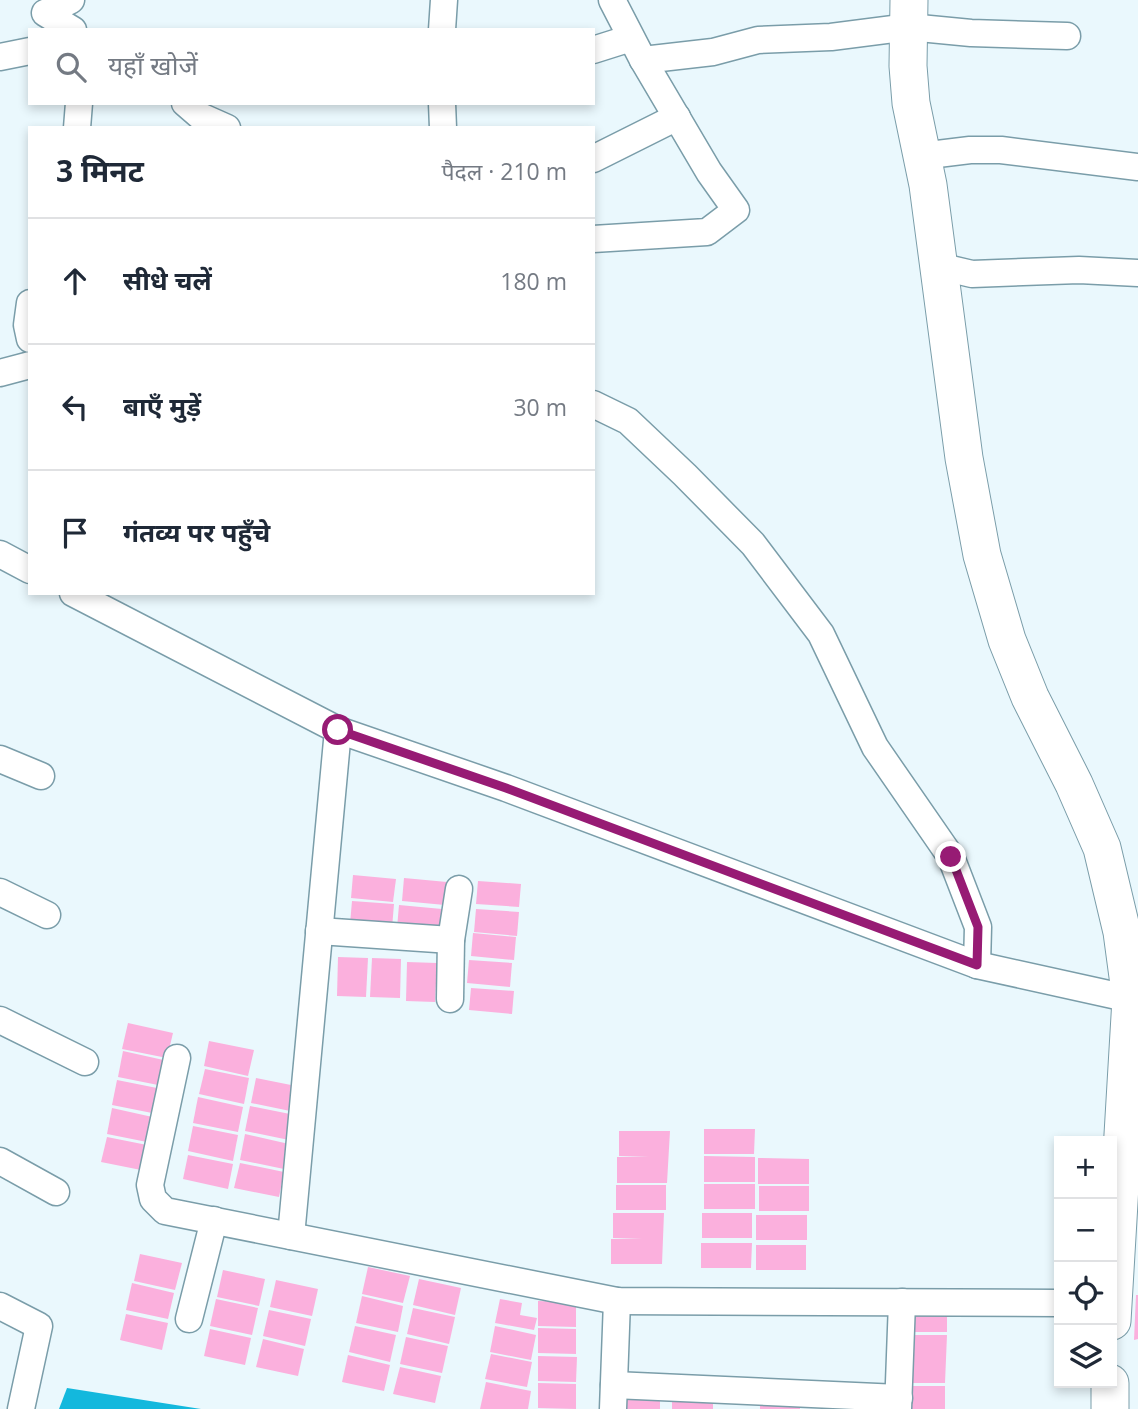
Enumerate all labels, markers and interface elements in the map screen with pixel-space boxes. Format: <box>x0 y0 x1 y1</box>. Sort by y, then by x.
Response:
search box <box>28 28 595 105</box>
text: यहाँ खोजें <box>108 47 198 83</box>
icon: search <box>52 48 90 86</box>
text: 3 मिनट <box>56 150 144 191</box>
text: पैदल · 210 m <box>441 155 567 187</box>
icon: ahead <box>56 262 94 300</box>
text: सीधे चलें <box>123 262 212 298</box>
text: 180 m <box>500 265 567 297</box>
icon: left <box>56 388 94 426</box>
text: बाएँ मुड़ें <box>123 388 201 424</box>
text: 30 m <box>513 391 567 423</box>
icon: arrive <box>56 514 94 552</box>
text: गंतव्य पर पहुँचे <box>123 514 270 550</box>
route start <box>322 714 353 745</box>
route end <box>935 841 966 872</box>
map controls <box>1054 1136 1117 1388</box>
button: + <box>1054 1136 1117 1199</box>
button: − <box>1054 1199 1117 1262</box>
button: locate <box>1054 1262 1117 1325</box>
button: layers <box>1054 1325 1117 1388</box>

